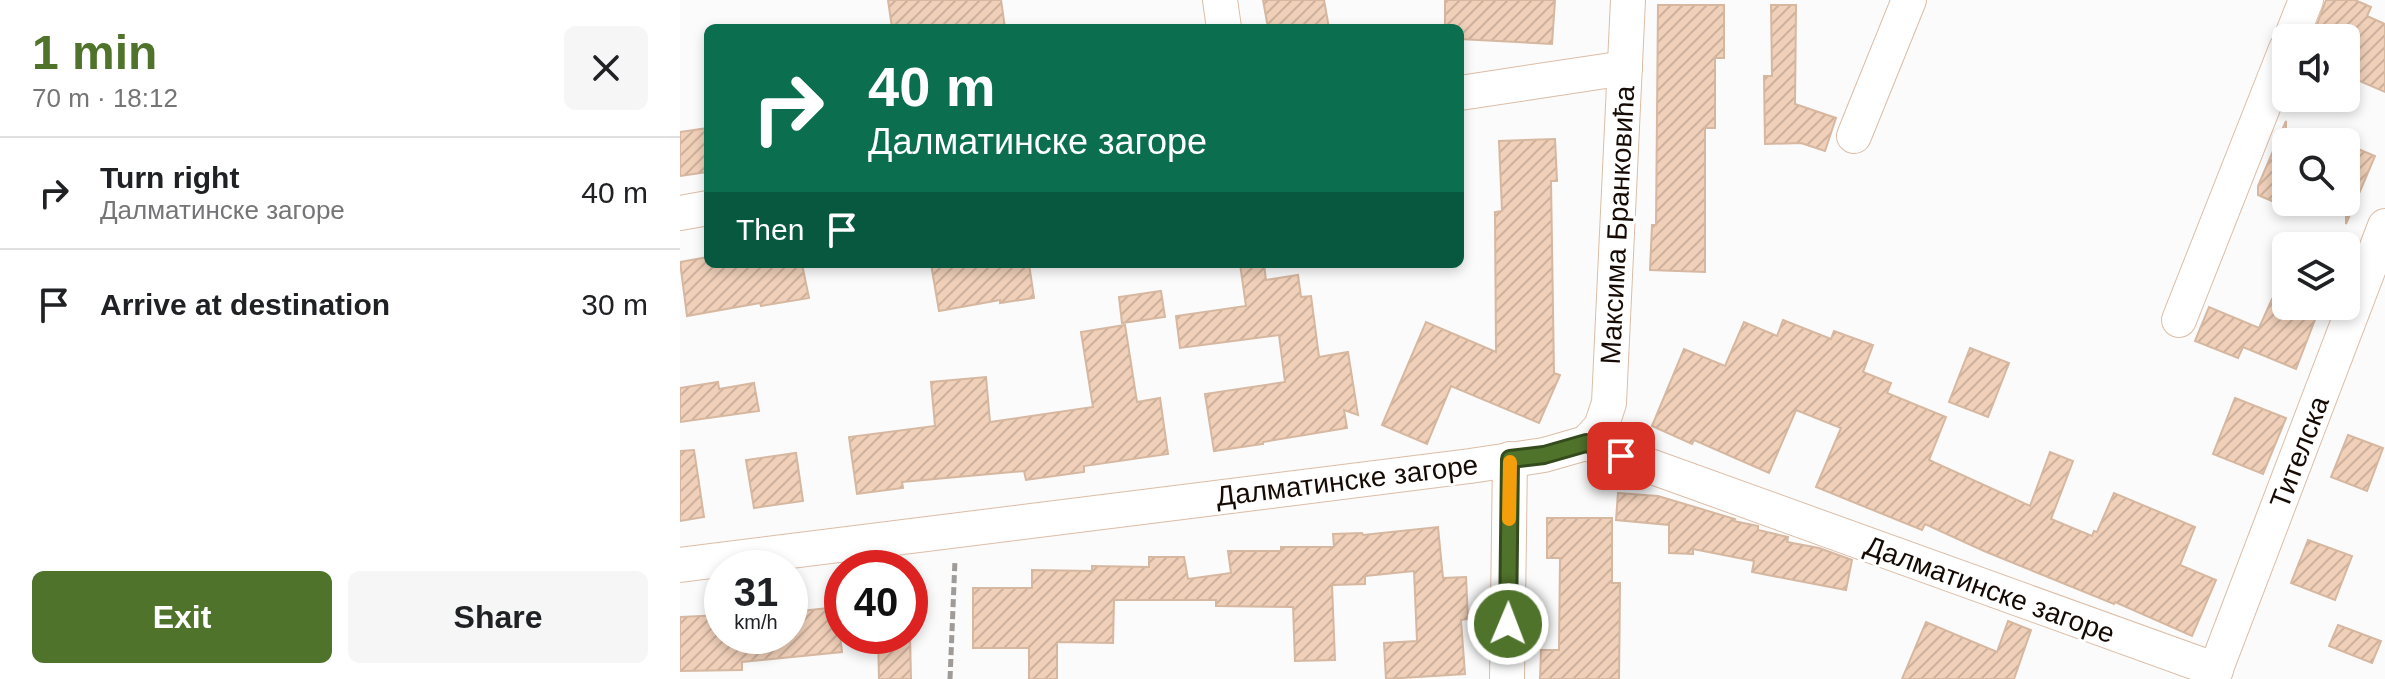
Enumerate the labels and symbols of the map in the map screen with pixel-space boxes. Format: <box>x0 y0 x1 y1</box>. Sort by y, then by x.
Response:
street label: Максима Бранковића <box>1595 85 1640 365</box>
street label: Тителска <box>2264 391 2335 513</box>
pin <box>1587 422 1655 490</box>
street label: Далматинске загоре <box>1214 449 1480 512</box>
street label: Далматинске загоре <box>1861 530 2119 649</box>
speed limit sign: 40 <box>824 550 928 654</box>
position arrow <box>1466 582 1550 666</box>

